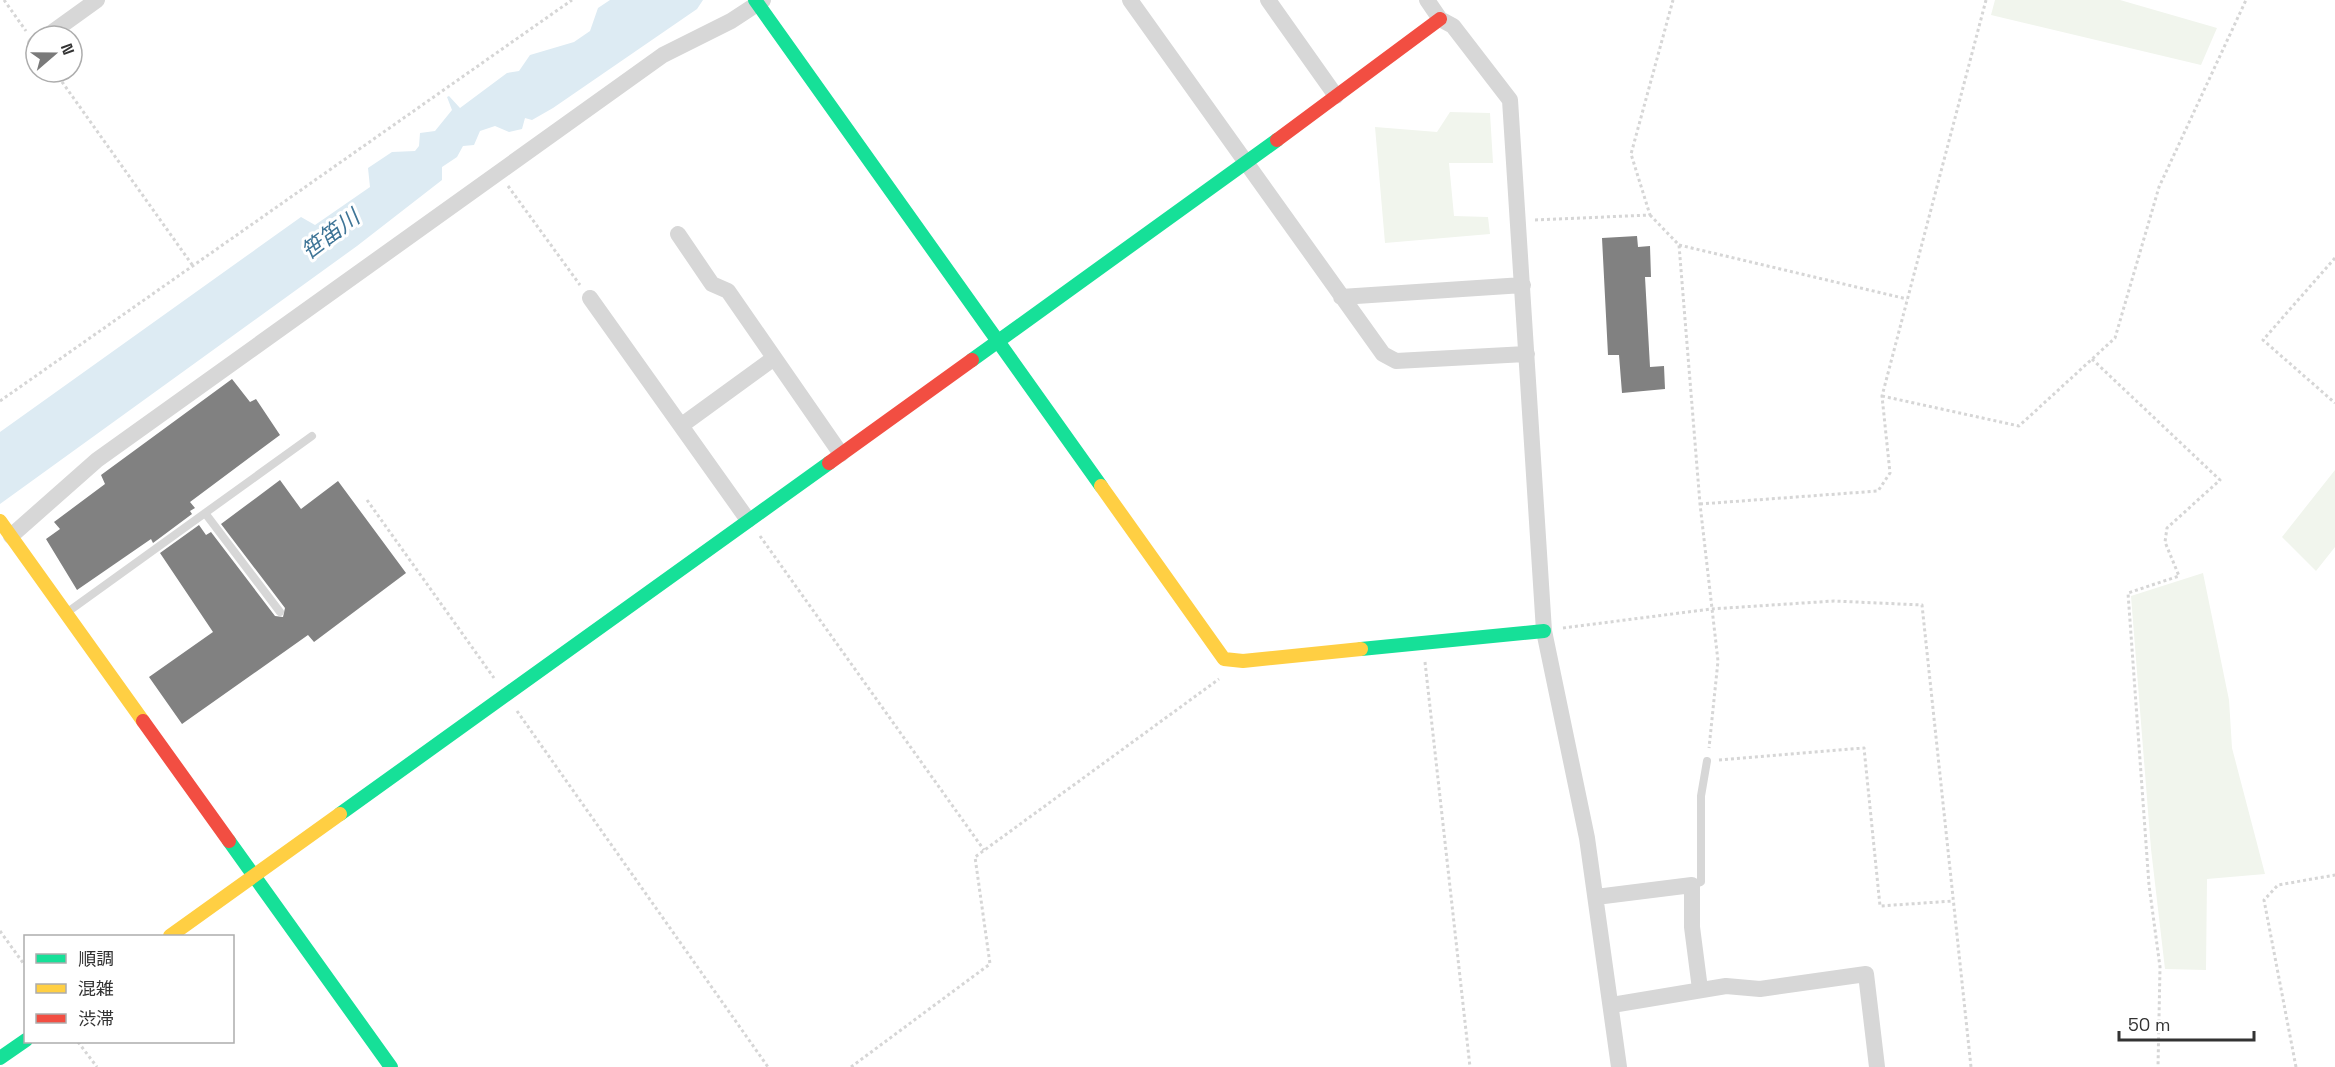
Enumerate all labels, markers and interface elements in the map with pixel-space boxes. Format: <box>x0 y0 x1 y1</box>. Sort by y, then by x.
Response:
north arrow <box>24 24 84 84</box>
text: N <box>56 40 79 58</box>
water label: 笹笛川 <box>295 202 366 265</box>
legend <box>24 935 234 1043</box>
text: 順調 <box>78 947 114 970</box>
text: 混雑 <box>78 977 114 1000</box>
scale bar <box>2119 1004 2254 1042</box>
text: 渋滞 <box>78 1007 114 1030</box>
text: 50 m <box>2128 1013 2170 1036</box>

